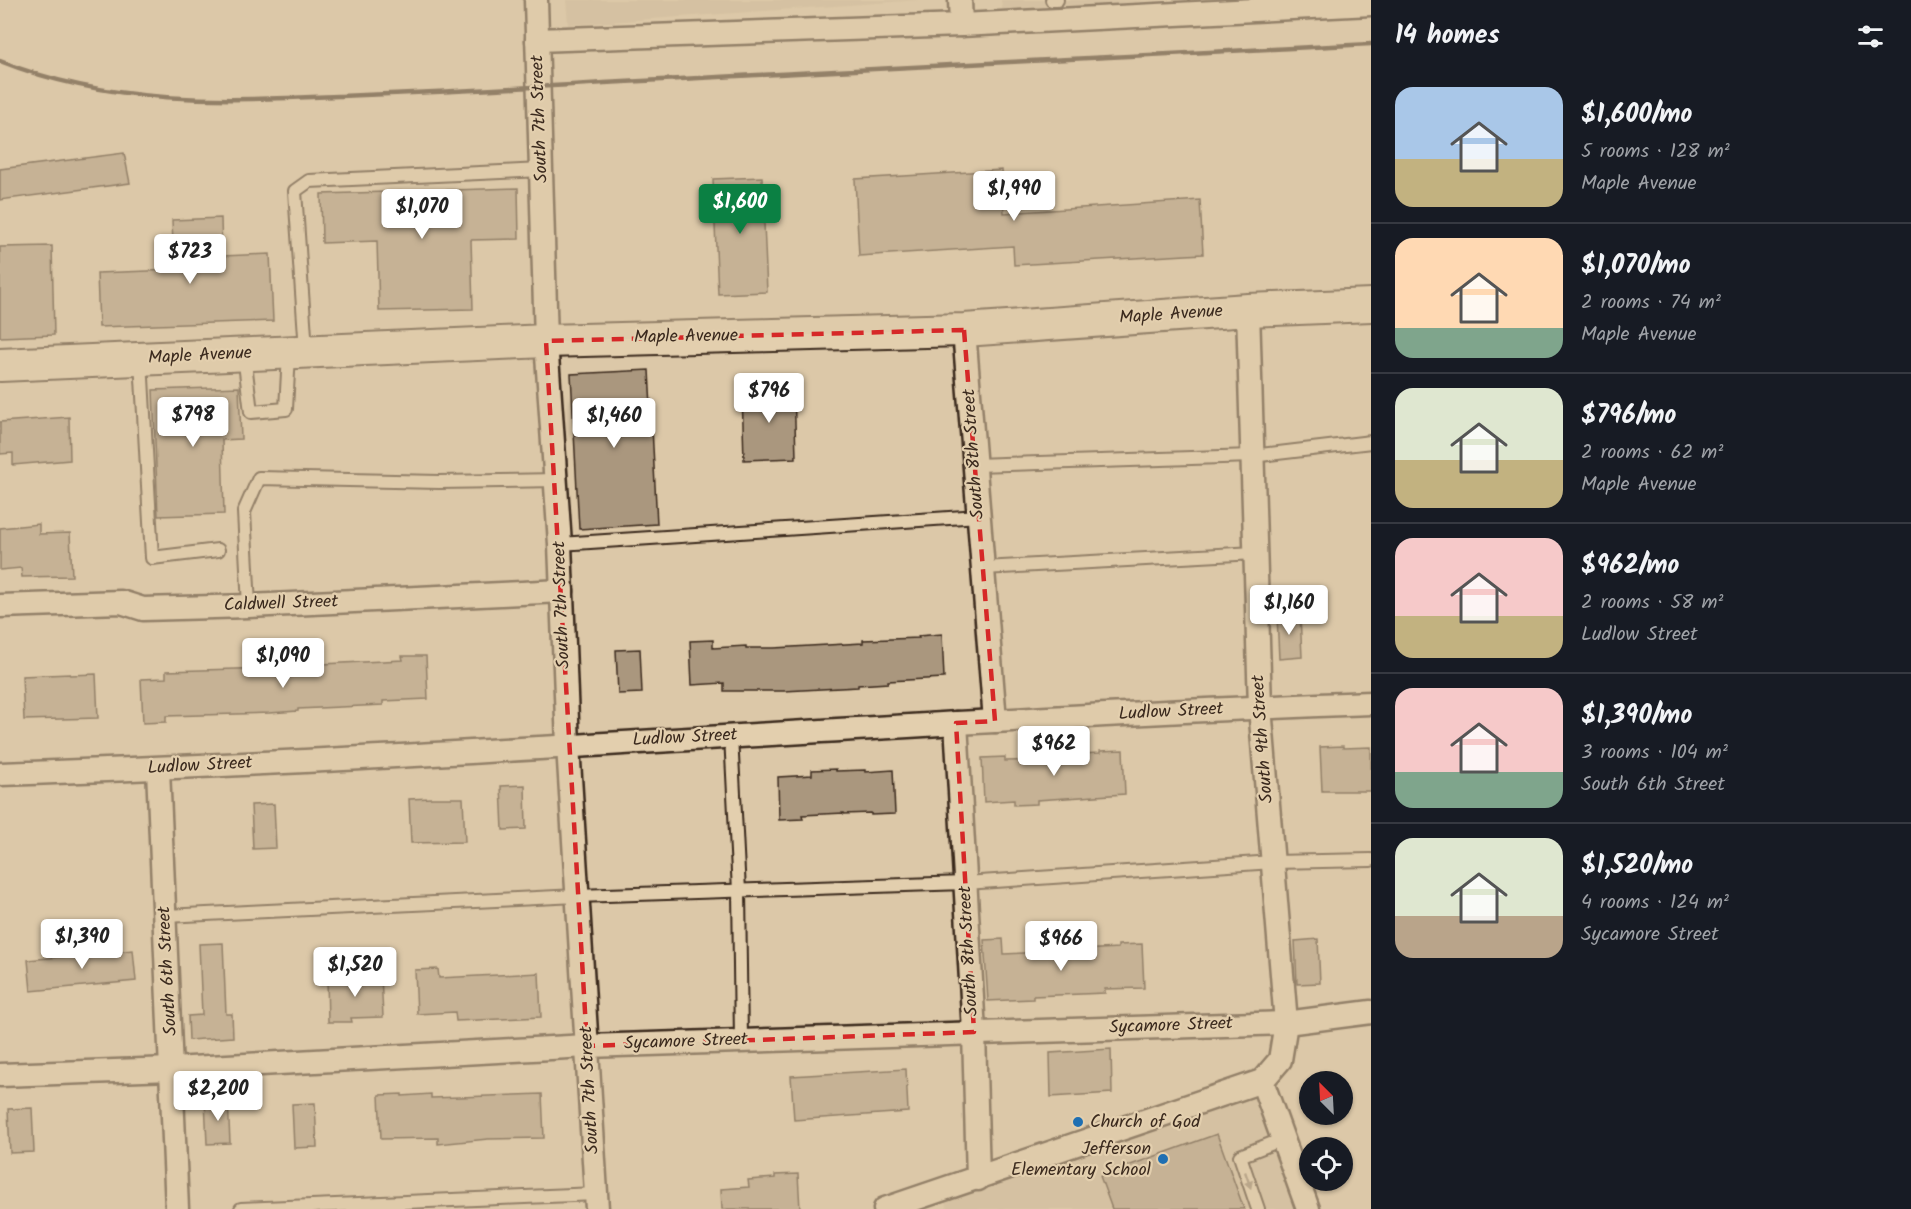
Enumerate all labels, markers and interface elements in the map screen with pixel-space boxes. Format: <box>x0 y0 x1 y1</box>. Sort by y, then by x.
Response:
text: 14 homes <box>1395 15 1500 57</box>
icon: filters <box>1854 20 1887 53</box>
street label: South 7th Street <box>523 54 557 183</box>
text: $1,600/mo <box>1581 94 1692 136</box>
icon: home <box>1443 111 1515 183</box>
text: 5 rooms · 128 m² <box>1581 136 1730 168</box>
text: Maple Avenue <box>1581 168 1697 200</box>
pin: $1,990 <box>965 171 1063 222</box>
text: $1,990 <box>987 174 1041 206</box>
pin: $1,600 <box>691 184 789 235</box>
text: $1,600 <box>713 187 767 219</box>
pin: $1,070 <box>373 189 471 240</box>
text: $1,070 <box>395 192 449 224</box>
pin: $723 <box>154 234 226 285</box>
text: $723 <box>168 237 212 269</box>
text: $1,070/mo <box>1581 245 1691 287</box>
icon: home <box>1443 262 1515 334</box>
text: 2 rooms · 74 m² <box>1581 287 1721 319</box>
street label: Maple Avenue <box>1118 297 1224 333</box>
text: Maple Avenue <box>1581 319 1697 351</box>
street label: Maple Avenue <box>634 322 738 352</box>
street label: Maple Avenue <box>147 339 253 373</box>
pin: $796 <box>733 373 805 424</box>
text: $796 <box>748 376 790 408</box>
street label: South 8th Street <box>955 387 993 520</box>
text: $796/mo <box>1581 395 1676 437</box>
pin: $798 <box>157 397 229 448</box>
pin: $1,460 <box>565 398 663 449</box>
text: $798 <box>171 400 215 432</box>
text: $1,460 <box>586 401 642 433</box>
icon: home <box>1443 412 1515 484</box>
text: 2 rooms · 62 m² <box>1581 437 1723 469</box>
text: Maple Avenue <box>1581 469 1697 501</box>
street label: South 7th Street <box>545 540 579 669</box>
text: $962/mo <box>1581 545 1679 587</box>
icon: home <box>1443 562 1515 634</box>
pin: $1,160 <box>1240 585 1338 636</box>
street label: Caldwell Street <box>223 587 340 620</box>
text: 2 rooms · 58 m² <box>1581 587 1723 619</box>
text: $1,160 <box>1264 588 1314 620</box>
text: Ludlow Street <box>1581 619 1698 651</box>
pin: $1,090 <box>234 638 332 689</box>
text: $1,090 <box>256 641 310 673</box>
street label: South 9th Street <box>1244 673 1282 804</box>
street label: Ludlow Street <box>1118 695 1225 729</box>
text: $1,390/mo <box>1581 695 1692 737</box>
icon: home <box>1443 712 1515 784</box>
street label: Ludlow Street <box>632 721 739 755</box>
pin: $962 <box>1018 726 1090 777</box>
text: $962 <box>1032 729 1076 761</box>
text: 3 rooms · 104 m² <box>1581 737 1728 769</box>
street label: Ludlow Street <box>147 749 254 783</box>
text: South 6th Street <box>1581 769 1725 801</box>
text: $1,520/mo <box>1581 845 1693 887</box>
icon: home <box>1443 862 1515 934</box>
street label: South 8th Street <box>951 884 987 1017</box>
text: 4 rooms · 124 m² <box>1581 887 1729 919</box>
street label: South 6th Street <box>150 904 186 1037</box>
pin: $1,390 <box>33 919 131 970</box>
text: Sycamore Street <box>1581 919 1719 951</box>
pin: $966 <box>1025 921 1097 972</box>
text: $1,390 <box>55 922 109 954</box>
text: $966 <box>1039 924 1083 956</box>
pin: $1,520 <box>306 947 404 998</box>
text: $1,520 <box>327 950 383 982</box>
street label: Sycamore Street <box>1109 1009 1234 1043</box>
street label: South 7th Street <box>572 1024 608 1155</box>
street label: Sycamore Street <box>624 1025 749 1059</box>
pin: $2,200 <box>169 1071 267 1122</box>
north arrow <box>1299 1071 1353 1125</box>
map controls <box>1299 1071 1353 1191</box>
text: $2,200 <box>188 1074 248 1106</box>
place label: Church of God <box>1090 1108 1201 1137</box>
marker: Church of God <box>1071 1115 1085 1129</box>
place label: Jefferson Elementary School <box>1011 1135 1152 1185</box>
button: locate <box>1299 1137 1353 1191</box>
marker: Jefferson Elementary School <box>1156 1152 1170 1166</box>
one-way arrow <box>1244 1172 1253 1190</box>

